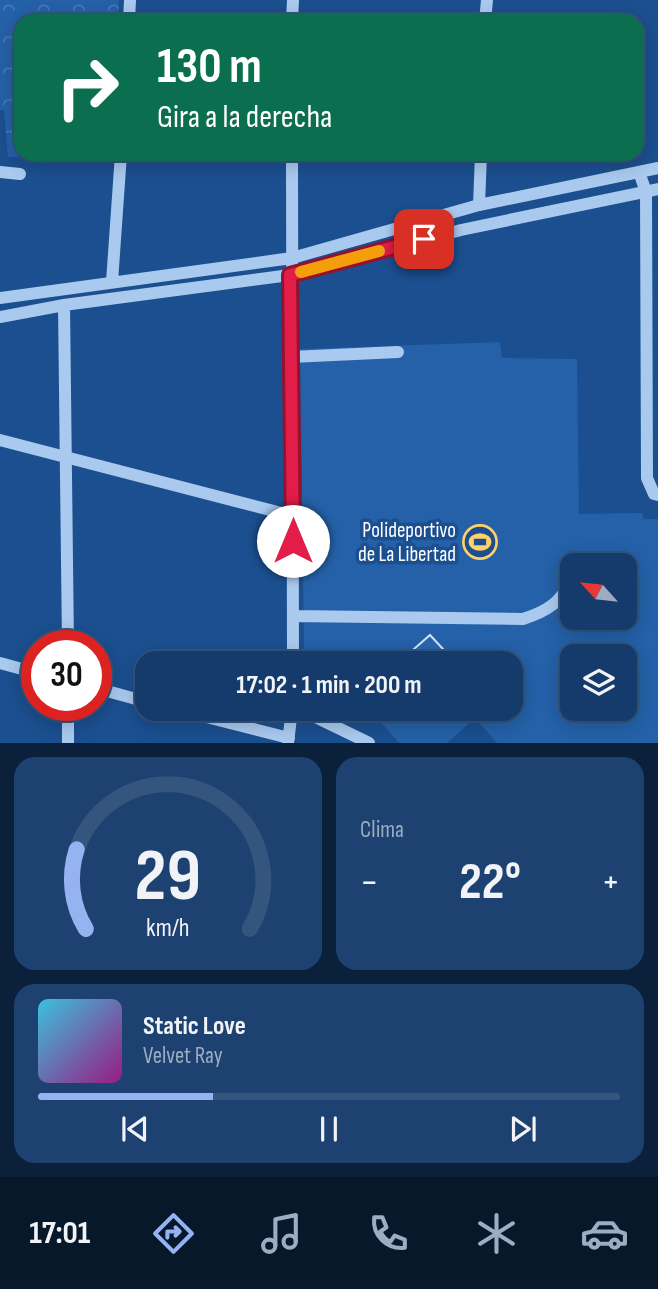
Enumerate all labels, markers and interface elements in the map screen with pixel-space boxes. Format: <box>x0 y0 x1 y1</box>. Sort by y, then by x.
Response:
text: 130 m <box>157 38 262 97</box>
icon: right <box>42 42 133 133</box>
text: Gira a la derecha <box>157 98 332 137</box>
pin <box>394 209 454 269</box>
icon: arrive <box>405 220 443 258</box>
position arrow <box>256 504 330 578</box>
place label: Polideportivo de La Libertad <box>358 518 456 567</box>
sports icon: Polideportivo de La Libertad <box>461 523 499 561</box>
north arrow <box>560 553 637 630</box>
map controls <box>560 553 637 721</box>
speed limit sign: 30 <box>21 630 112 721</box>
button: layers <box>560 644 637 721</box>
text: 17:02 · 1 min · 200 m <box>236 670 422 701</box>
text: Clima <box>360 816 404 844</box>
text: 29 <box>135 834 201 922</box>
text: 22° <box>459 851 521 914</box>
text: − <box>360 860 379 905</box>
text: + <box>601 860 620 905</box>
text: km/h <box>146 913 190 944</box>
text: Static Love <box>143 1011 246 1042</box>
text: Velvet Ray <box>143 1042 223 1070</box>
icon: previous <box>116 1110 154 1148</box>
icon: pause <box>310 1110 348 1148</box>
icon: next <box>504 1110 542 1148</box>
icon: directions <box>149 1209 198 1258</box>
icon: music <box>257 1209 306 1258</box>
icon: phone <box>364 1209 413 1258</box>
icon: climate <box>472 1209 521 1258</box>
icon: car <box>580 1209 629 1258</box>
text: 17:01 <box>29 1214 90 1253</box>

